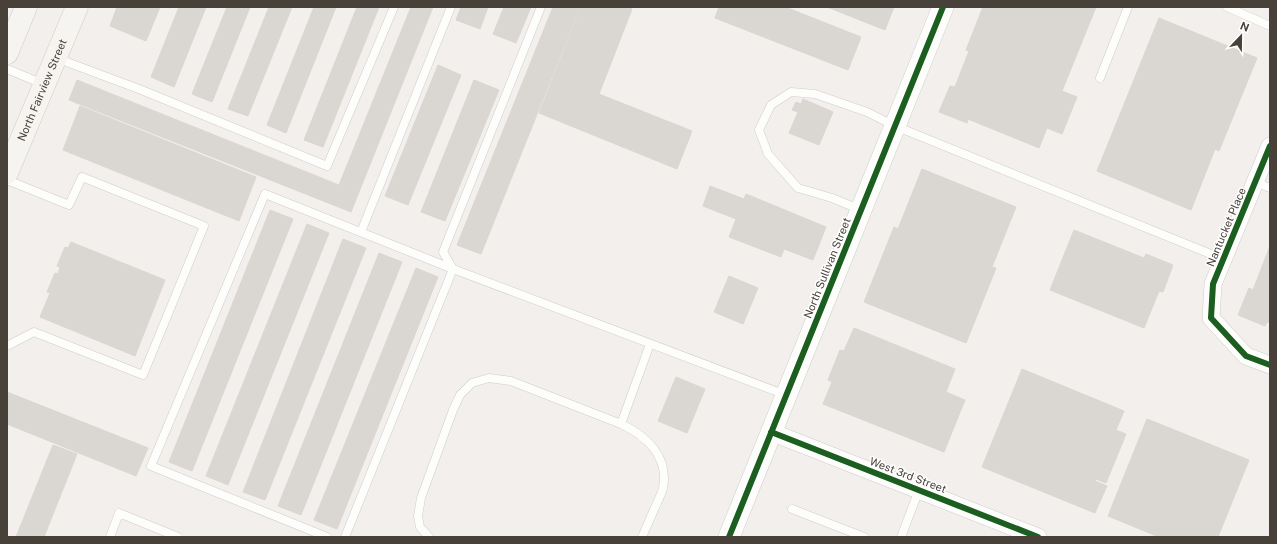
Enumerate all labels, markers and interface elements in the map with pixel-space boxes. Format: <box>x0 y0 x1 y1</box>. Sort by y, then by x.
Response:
north arrow <box>1221 16 1261 56</box>
text: N <box>1239 20 1251 34</box>
street label: North Fairview Street <box>15 37 69 143</box>
street label: Nantucket Place <box>1204 186 1248 268</box>
street label: North Sullivan Street <box>801 216 853 320</box>
street label: West 3rd Street <box>868 455 948 495</box>

